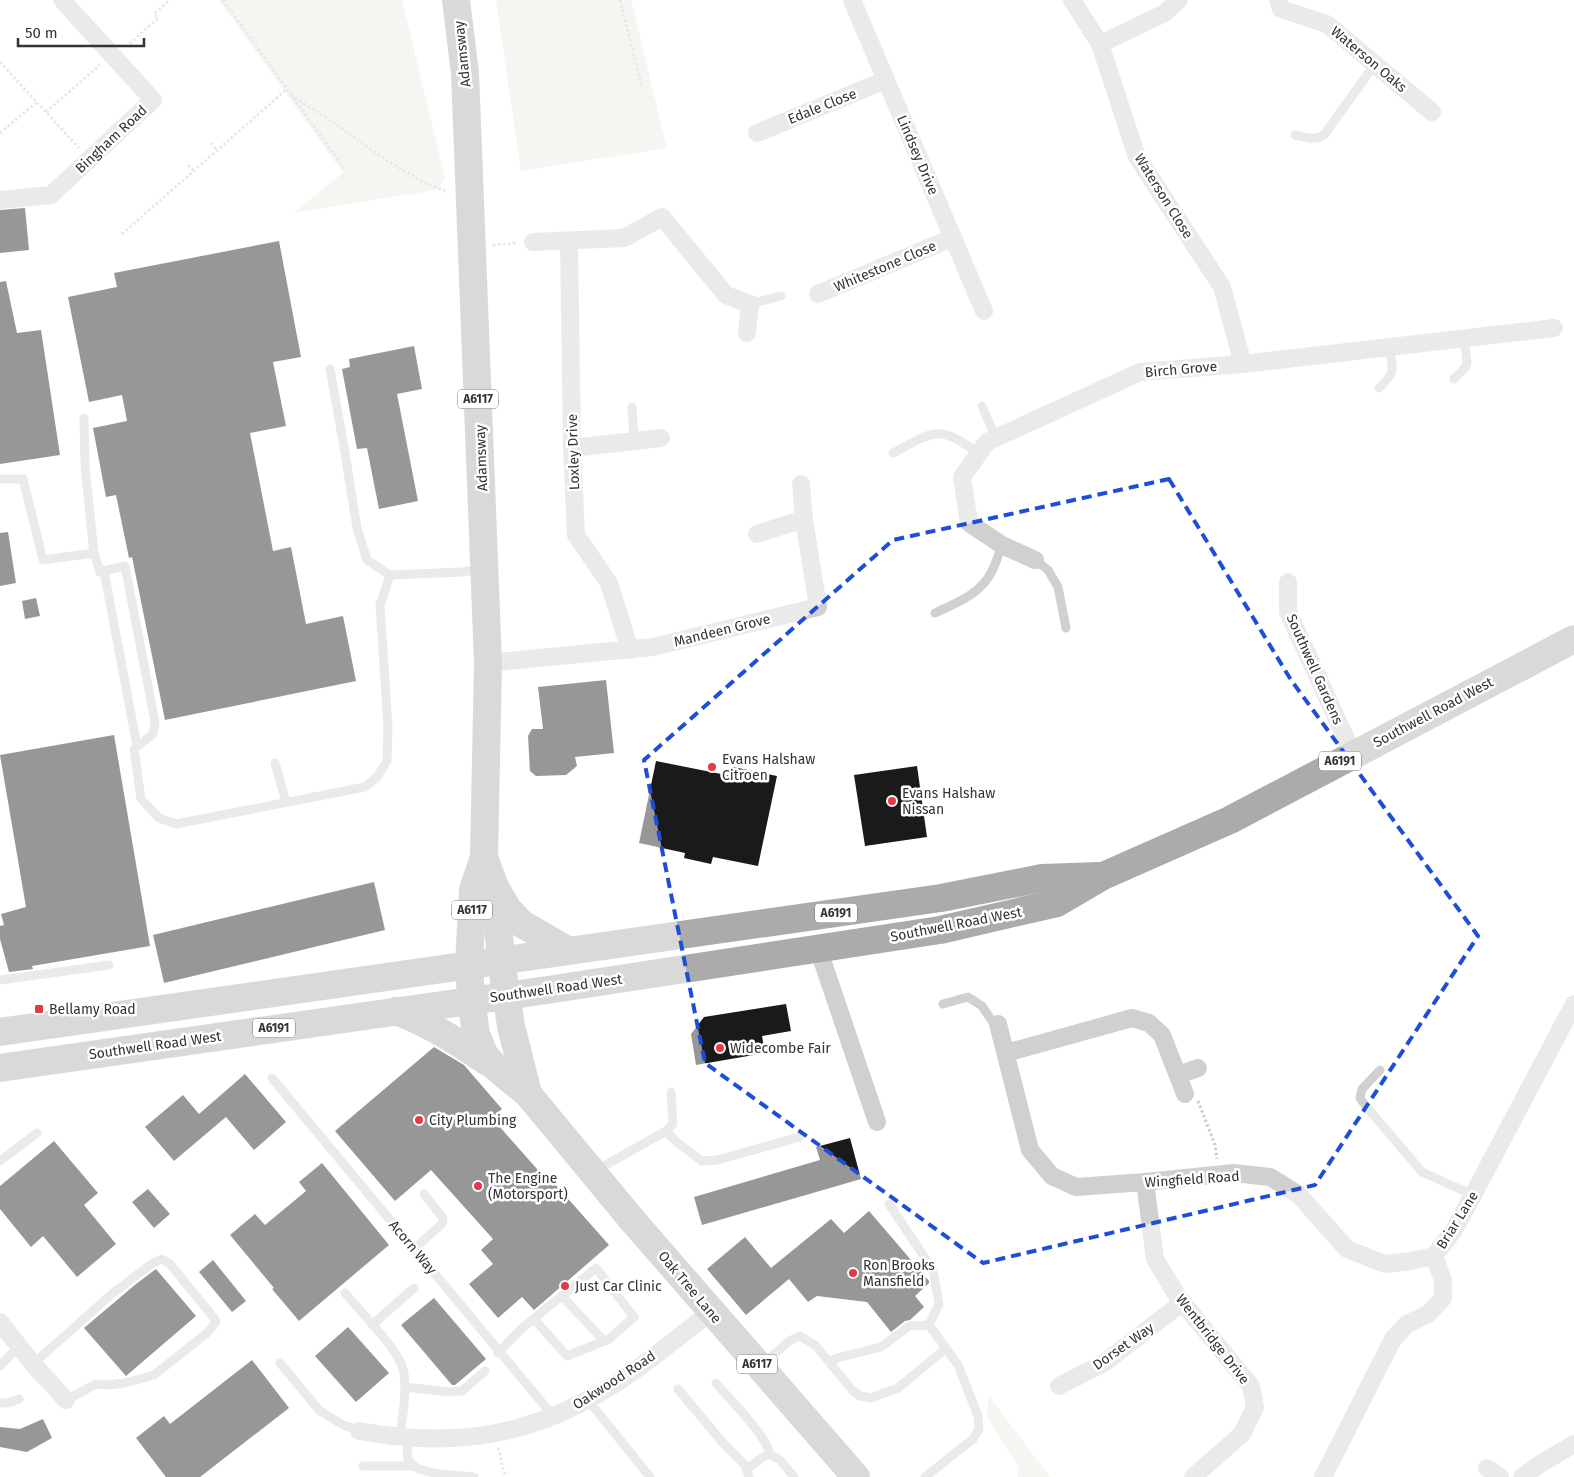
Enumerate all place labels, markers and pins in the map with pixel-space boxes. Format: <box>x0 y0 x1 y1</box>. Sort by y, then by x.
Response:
place label: Evans Halshaw Citroen <box>722 751 815 784</box>
marker: Evans Halshaw Citroen <box>706 761 718 773</box>
place label: Evans Halshaw Nissan <box>902 785 995 818</box>
marker: Evans Halshaw Nissan <box>886 795 898 807</box>
place label: Bellamy Road <box>49 1001 136 1018</box>
marker: Bellamy Road <box>33 1003 45 1015</box>
place label: Widecombe Fair <box>730 1040 831 1057</box>
marker: Widecombe Fair <box>714 1042 726 1054</box>
place label: City Plumbing <box>429 1112 517 1129</box>
marker: City Plumbing <box>413 1114 425 1126</box>
place label: The Engine (Motorsport) <box>488 1170 568 1203</box>
marker: The Engine (Motorsport) <box>472 1180 484 1192</box>
place label: Ron Brooks Mansfield <box>863 1257 935 1290</box>
marker: Ron Brooks Mansfield <box>847 1267 859 1279</box>
place label: Just Car Clinic <box>575 1278 662 1295</box>
marker: Just Car Clinic <box>559 1280 571 1292</box>

